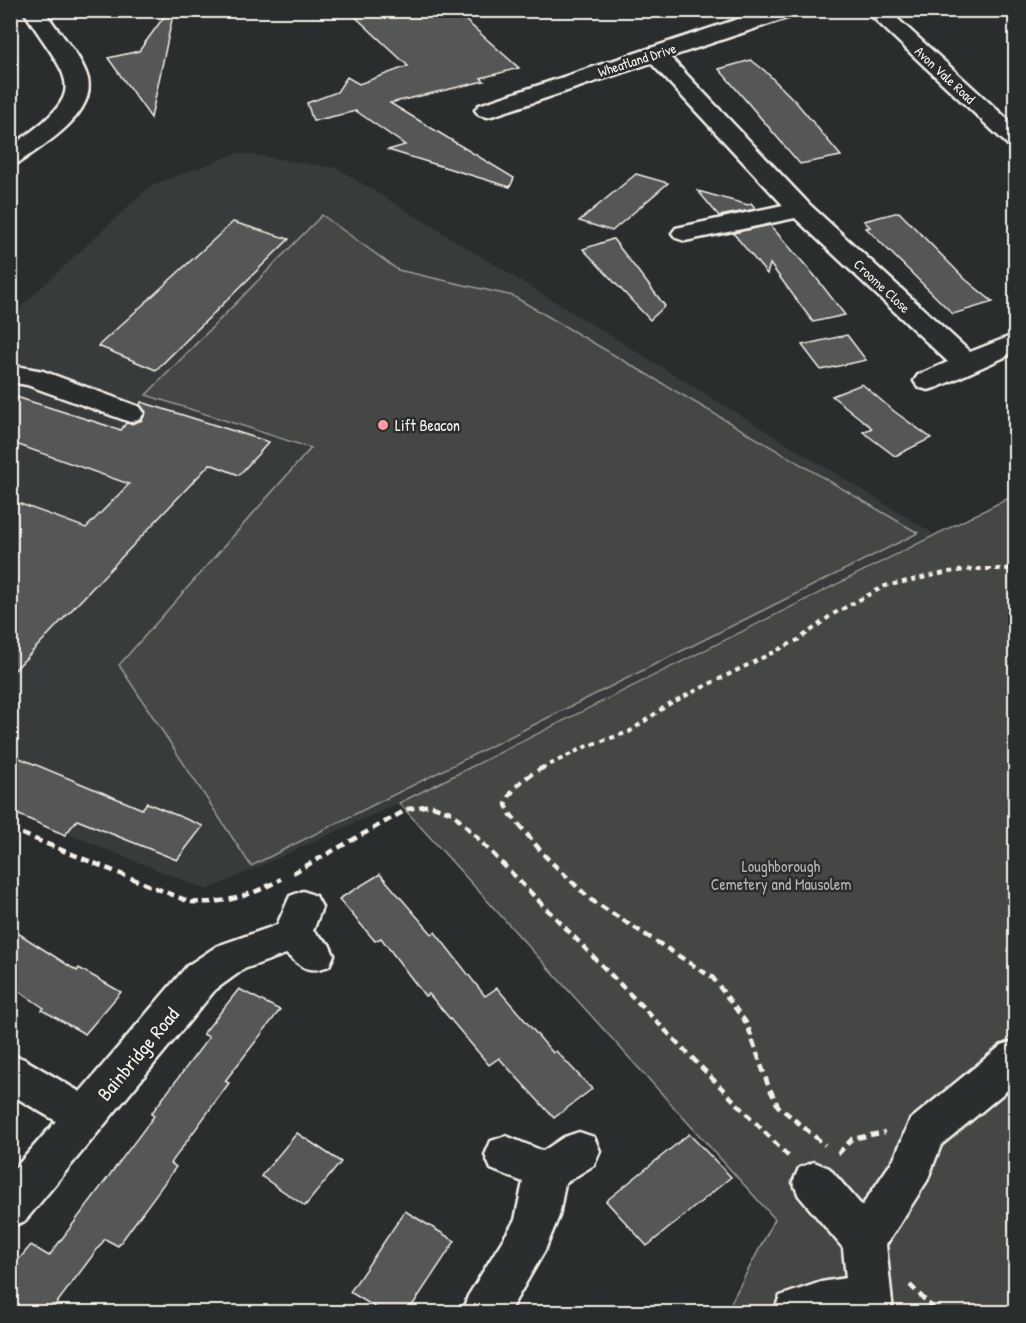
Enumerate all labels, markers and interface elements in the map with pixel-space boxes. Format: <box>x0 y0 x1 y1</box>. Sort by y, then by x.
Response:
street label: Wheatland Drive <box>595 38 679 81</box>
street label: Avon Vale Road <box>911 42 980 108</box>
street label: Croome Close <box>850 255 915 317</box>
place label: Lift Beacon <box>395 414 460 436</box>
marker: Lift Beacon <box>376 418 390 432</box>
park label: Loughborough Cemetery and Mausolem <box>711 855 851 895</box>
street label: Bainbridge Road <box>91 1001 185 1106</box>

